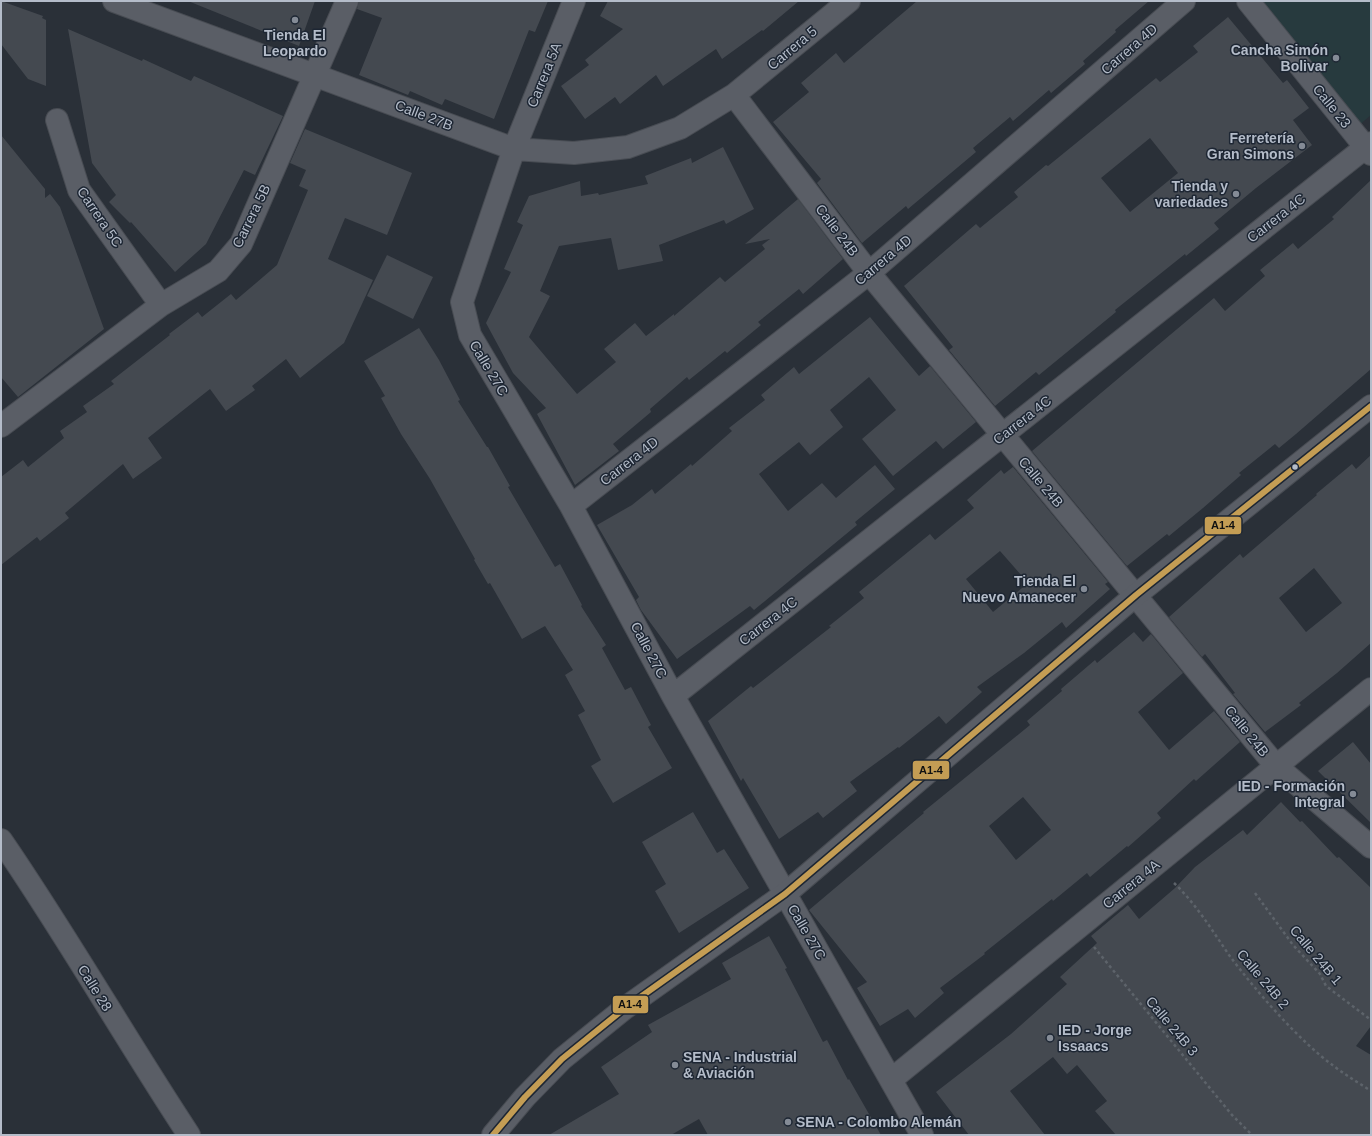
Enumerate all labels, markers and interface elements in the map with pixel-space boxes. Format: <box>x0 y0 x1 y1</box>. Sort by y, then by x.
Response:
marker: Tienda El Leopardo <box>290 15 300 25</box>
street label: Carrera 4D <box>1098 20 1160 78</box>
street label: Carrera 5 <box>764 23 820 73</box>
place label: Tienda El Leopardo <box>263 27 327 59</box>
street label: Carrera 5A <box>524 40 564 110</box>
place label: Cancha Simón Bolivar <box>1231 42 1329 74</box>
marker: Cancha Simón Bolivar <box>1331 53 1341 63</box>
street label: Calle 23 <box>1310 81 1355 131</box>
street label: Calle 27B <box>393 97 455 133</box>
place label: Ferretería Gran Simons <box>1207 130 1294 162</box>
marker: Ferretería Gran Simons <box>1297 141 1307 151</box>
place label: Tienda y variedades <box>1155 178 1228 210</box>
street label: Carrera 5B <box>229 182 273 250</box>
street label: Carrera 5C <box>74 184 126 250</box>
marker: Tienda y variedades <box>1231 189 1241 199</box>
street label: Carrera 4C <box>1244 190 1308 246</box>
street label: Calle 24B <box>812 201 862 259</box>
street label: Carrera 4D <box>851 232 915 288</box>
street label: Calle 27C <box>466 338 512 398</box>
street label: Carrera 4C <box>990 392 1054 448</box>
street label: Carrera 4D <box>597 433 661 489</box>
street label: Calle 24B <box>1015 454 1067 510</box>
unlabelled marker <box>1290 462 1300 472</box>
line badge: A1-4 <box>1204 516 1242 535</box>
text: A1-4 <box>1211 519 1236 531</box>
place label: Tienda El Nuevo Amanecer <box>962 573 1077 605</box>
marker: Tienda El Nuevo Amanecer <box>1079 584 1089 594</box>
street label: Carrera 4C <box>736 593 800 649</box>
street label: Calle 27C <box>628 619 670 681</box>
street label: Calle 24B <box>1222 702 1272 760</box>
line badge: A1-4 <box>912 760 950 780</box>
text: A1-4 <box>919 764 944 776</box>
place label: IED - Formación Integral <box>1238 778 1345 810</box>
marker: IED - Formación Integral <box>1348 789 1358 799</box>
street label: Carrera 4A <box>1099 856 1163 912</box>
street label: Calle 27C <box>785 901 829 963</box>
street label: Calle 24B 1 <box>1287 922 1346 988</box>
street label: Calle 24B 2 <box>1234 946 1293 1012</box>
street label: Calle 28 <box>75 962 116 1014</box>
street label: Calle 24B 3 <box>1143 993 1202 1059</box>
line badge: A1-4 <box>612 995 649 1014</box>
text: A1-4 <box>618 998 643 1010</box>
place label: IED - Jorge Issaacs <box>1058 1022 1132 1054</box>
marker: IED - Jorge Issaacs <box>1045 1033 1055 1043</box>
place label: SENA - Industrial & Aviación <box>683 1049 797 1081</box>
marker: SENA - Industrial & Aviación <box>670 1060 680 1070</box>
place label: SENA - Colombo Alemán <box>796 1114 961 1130</box>
marker: SENA - Colombo Alemán <box>783 1117 793 1127</box>

